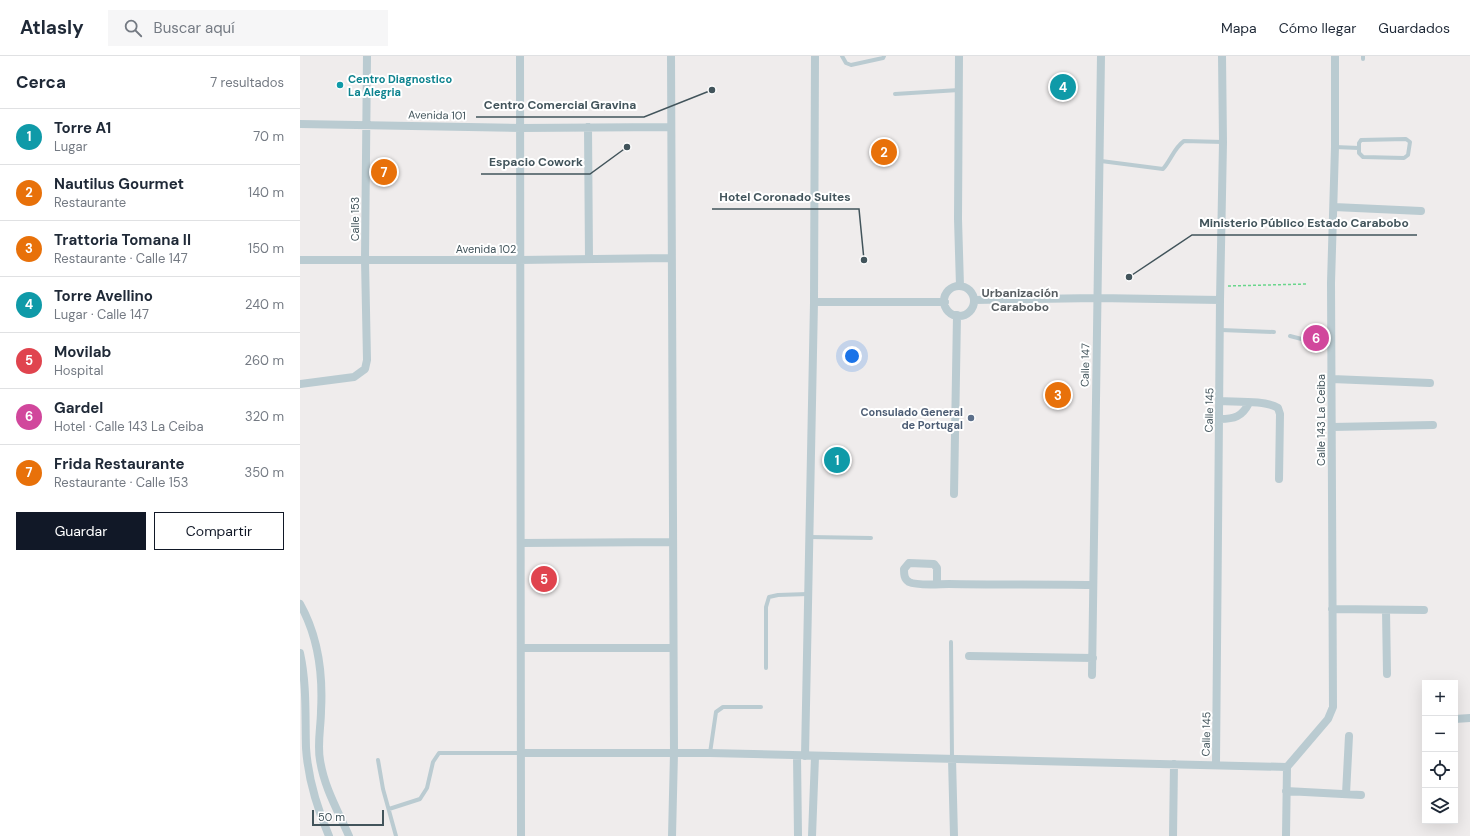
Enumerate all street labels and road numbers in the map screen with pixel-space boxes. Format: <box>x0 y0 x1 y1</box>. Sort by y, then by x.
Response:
street label: Avenida 101 <box>408 107 466 123</box>
street label: Calle 153 <box>348 197 362 241</box>
street label: Avenida 102 <box>456 242 516 256</box>
street label: Calle 147 <box>1078 343 1092 387</box>
street label: Calle 143 La Ceiba <box>1314 374 1328 466</box>
street label: Calle 145 <box>1202 387 1216 433</box>
street label: Calle 145 <box>1199 711 1213 757</box>

